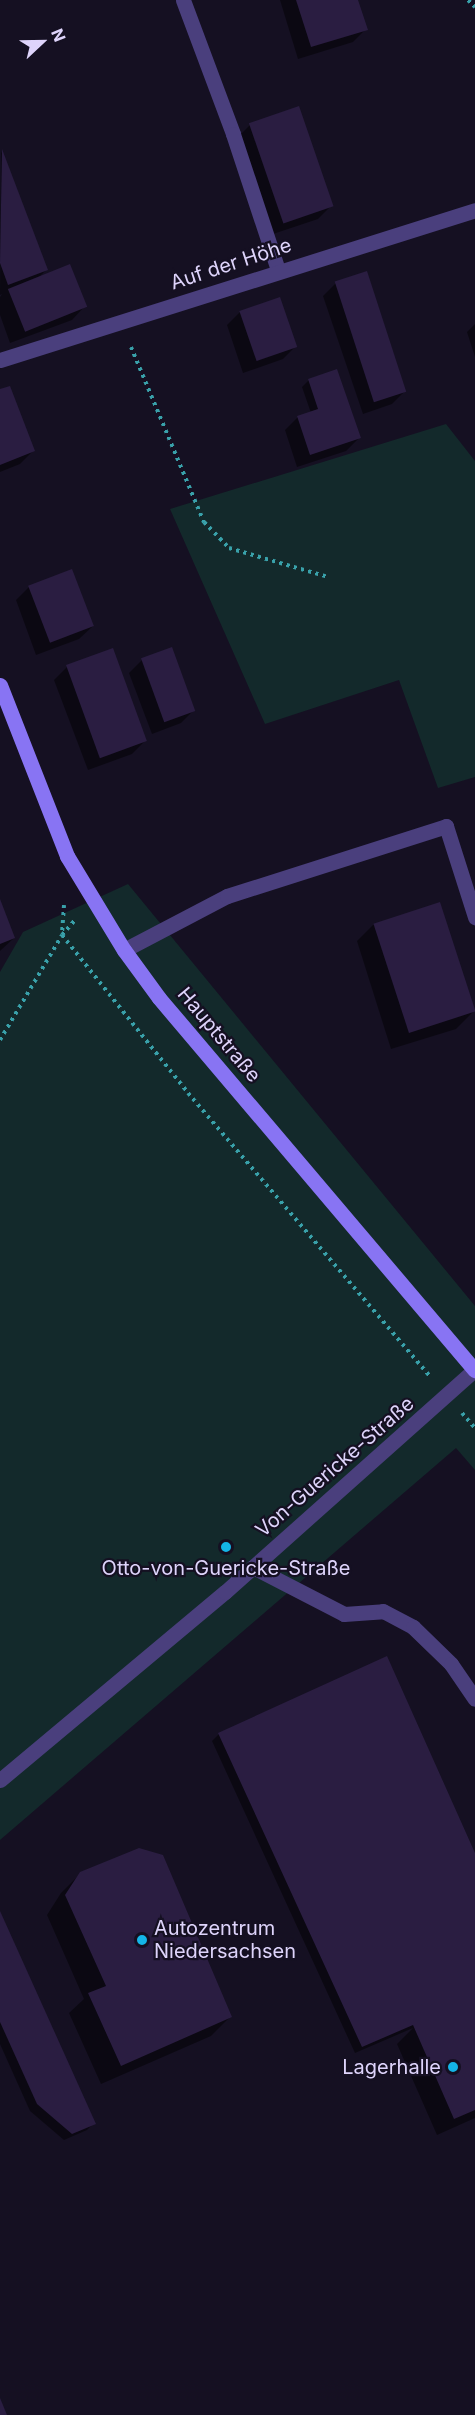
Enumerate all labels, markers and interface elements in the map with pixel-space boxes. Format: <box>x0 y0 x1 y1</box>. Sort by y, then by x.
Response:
north arrow <box>12 12 72 72</box>
text: N <box>47 26 70 45</box>
street label: Auf der Höhe <box>167 233 295 295</box>
street label: Hauptstraße <box>172 983 266 1087</box>
street label: Von-Guericke-Straße <box>251 1392 419 1542</box>
marker: Otto-von-Guericke-Straße <box>219 1540 233 1554</box>
place label: Otto-von-Guericke-Straße <box>102 1556 350 1580</box>
place label: Autozentrum Niedersachsen <box>154 1916 296 1963</box>
marker: Autozentrum Niedersachsen <box>135 1933 149 1947</box>
place label: Lagerhalle <box>342 2055 441 2079</box>
marker: Lagerhalle <box>446 2060 460 2074</box>

